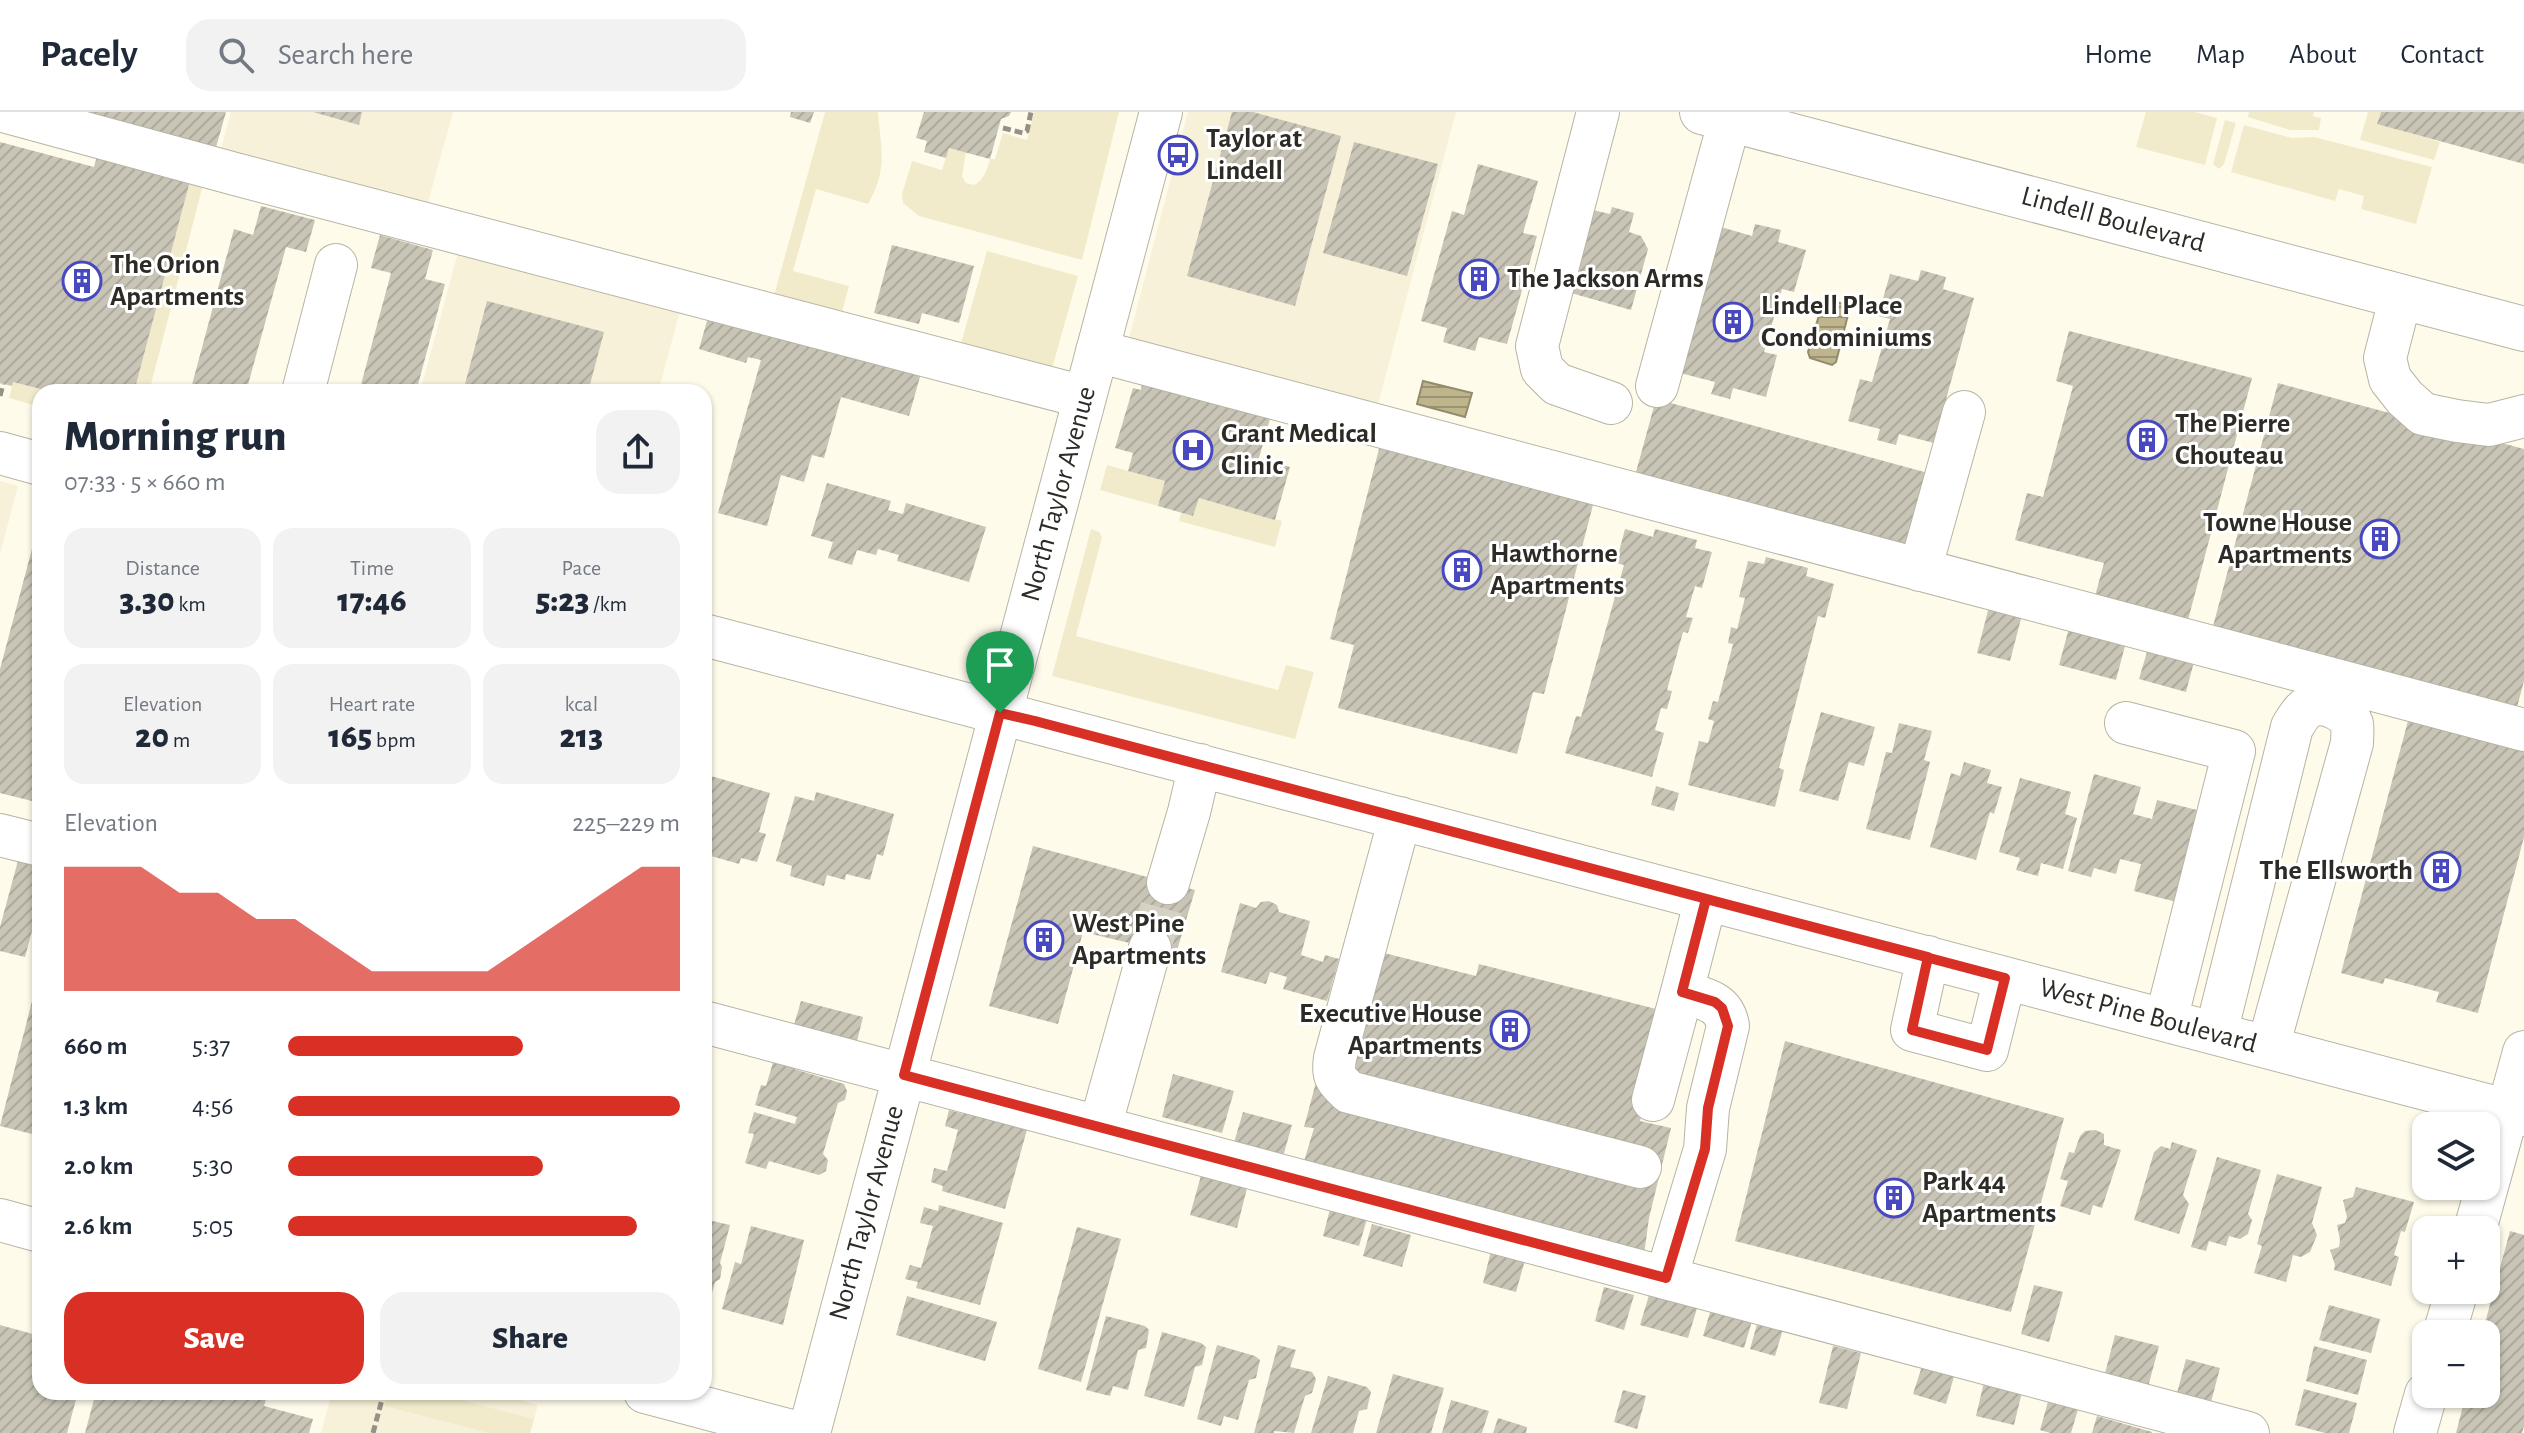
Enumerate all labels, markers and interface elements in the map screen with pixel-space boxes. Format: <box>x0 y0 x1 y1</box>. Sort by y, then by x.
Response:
search box <box>186 19 746 91</box>
icon: search <box>214 33 258 77</box>
text: Pacely <box>40 36 138 74</box>
text: Search here <box>278 40 413 70</box>
text: Home <box>2085 41 2152 69</box>
text: Map <box>2196 41 2245 69</box>
text: About <box>2289 41 2357 69</box>
text: Contact <box>2401 41 2484 69</box>
place label: Taylor at Lindell <box>1206 125 1303 185</box>
bus stop icon: Taylor at Lindell <box>1157 134 1199 176</box>
street label: Lindell Boulevard <box>2018 182 2208 258</box>
place label: The Orion Apartments <box>110 251 244 311</box>
building icon: The Jackson Arms <box>1458 258 1500 300</box>
building icon: The Orion Apartments <box>61 260 103 302</box>
place label: The Jackson Arms <box>1507 265 1704 293</box>
place label: Lindell Place Condominiums <box>1761 292 1932 352</box>
building icon: Lindell Place Condominiums <box>1712 301 1754 343</box>
street label: North Taylor Avenue <box>1017 384 1101 604</box>
button: share <box>596 410 680 494</box>
place label: The Pierre Chouteau <box>2175 410 2290 470</box>
text: Morning run <box>64 415 287 459</box>
building icon: The Pierre Chouteau <box>2126 419 2168 461</box>
place label: Grant Medical Clinic <box>1221 420 1377 480</box>
hospital icon: Grant Medical Clinic <box>1172 429 1214 471</box>
text: 07:33 · 5 × 660 m <box>64 469 226 495</box>
place label: Towne House Apartments <box>2203 509 2352 569</box>
building icon: Towne House Apartments <box>2359 518 2401 560</box>
place label: Hawthorne Apartments <box>1490 540 1624 600</box>
building icon: Hawthorne Apartments <box>1441 549 1483 591</box>
text: Distance <box>125 557 200 579</box>
text: Time <box>350 557 394 579</box>
text: Pace <box>562 557 601 579</box>
text: 3.30 <box>119 584 175 618</box>
text: 17:46 <box>337 584 407 618</box>
text: 5:23 <box>536 584 589 618</box>
text: km <box>175 593 206 615</box>
text: /km <box>589 593 627 615</box>
pin <box>966 631 1034 713</box>
icon: arrive <box>978 643 1022 687</box>
text: Elevation <box>123 693 202 715</box>
text: Heart rate <box>329 693 415 715</box>
text: kcal <box>565 693 598 715</box>
text: 20 <box>135 720 169 754</box>
text: 165 <box>328 720 372 754</box>
text: 213 <box>559 720 603 754</box>
text: m <box>169 729 190 751</box>
text: bpm <box>372 729 416 751</box>
text: Elevation <box>64 810 158 836</box>
text: 225–229 m <box>572 810 680 836</box>
building icon: The Ellsworth <box>2420 850 2462 892</box>
place label: The Ellsworth <box>2259 857 2413 885</box>
place label: West Pine Apartments <box>1072 910 1206 970</box>
building icon: West Pine Apartments <box>1023 919 1065 961</box>
street label: West Pine Boulevard <box>2036 973 2260 1059</box>
place label: Executive House Apartments <box>1299 1000 1482 1060</box>
building icon: Executive House Apartments <box>1489 1009 1531 1051</box>
text: 660 m <box>64 1033 128 1059</box>
text: 5:37 <box>192 1033 230 1059</box>
text: 1.3 km <box>64 1093 128 1119</box>
text: 4:56 <box>192 1093 234 1119</box>
street label: North Taylor Avenue <box>825 1103 909 1323</box>
map controls <box>2412 1112 2500 1408</box>
button: layers <box>2412 1112 2500 1200</box>
text: 2.0 km <box>64 1153 134 1179</box>
text: 5:30 <box>192 1153 233 1179</box>
place label: Park 44 Apartments <box>1922 1168 2056 1228</box>
building icon: Park 44 Apartments <box>1873 1177 1915 1219</box>
text: 2.6 km <box>64 1213 133 1239</box>
text: 5:05 <box>192 1213 233 1239</box>
button: + <box>2412 1216 2500 1304</box>
button: Save <box>64 1292 364 1384</box>
button: Share <box>380 1292 680 1384</box>
button: − <box>2412 1320 2500 1408</box>

